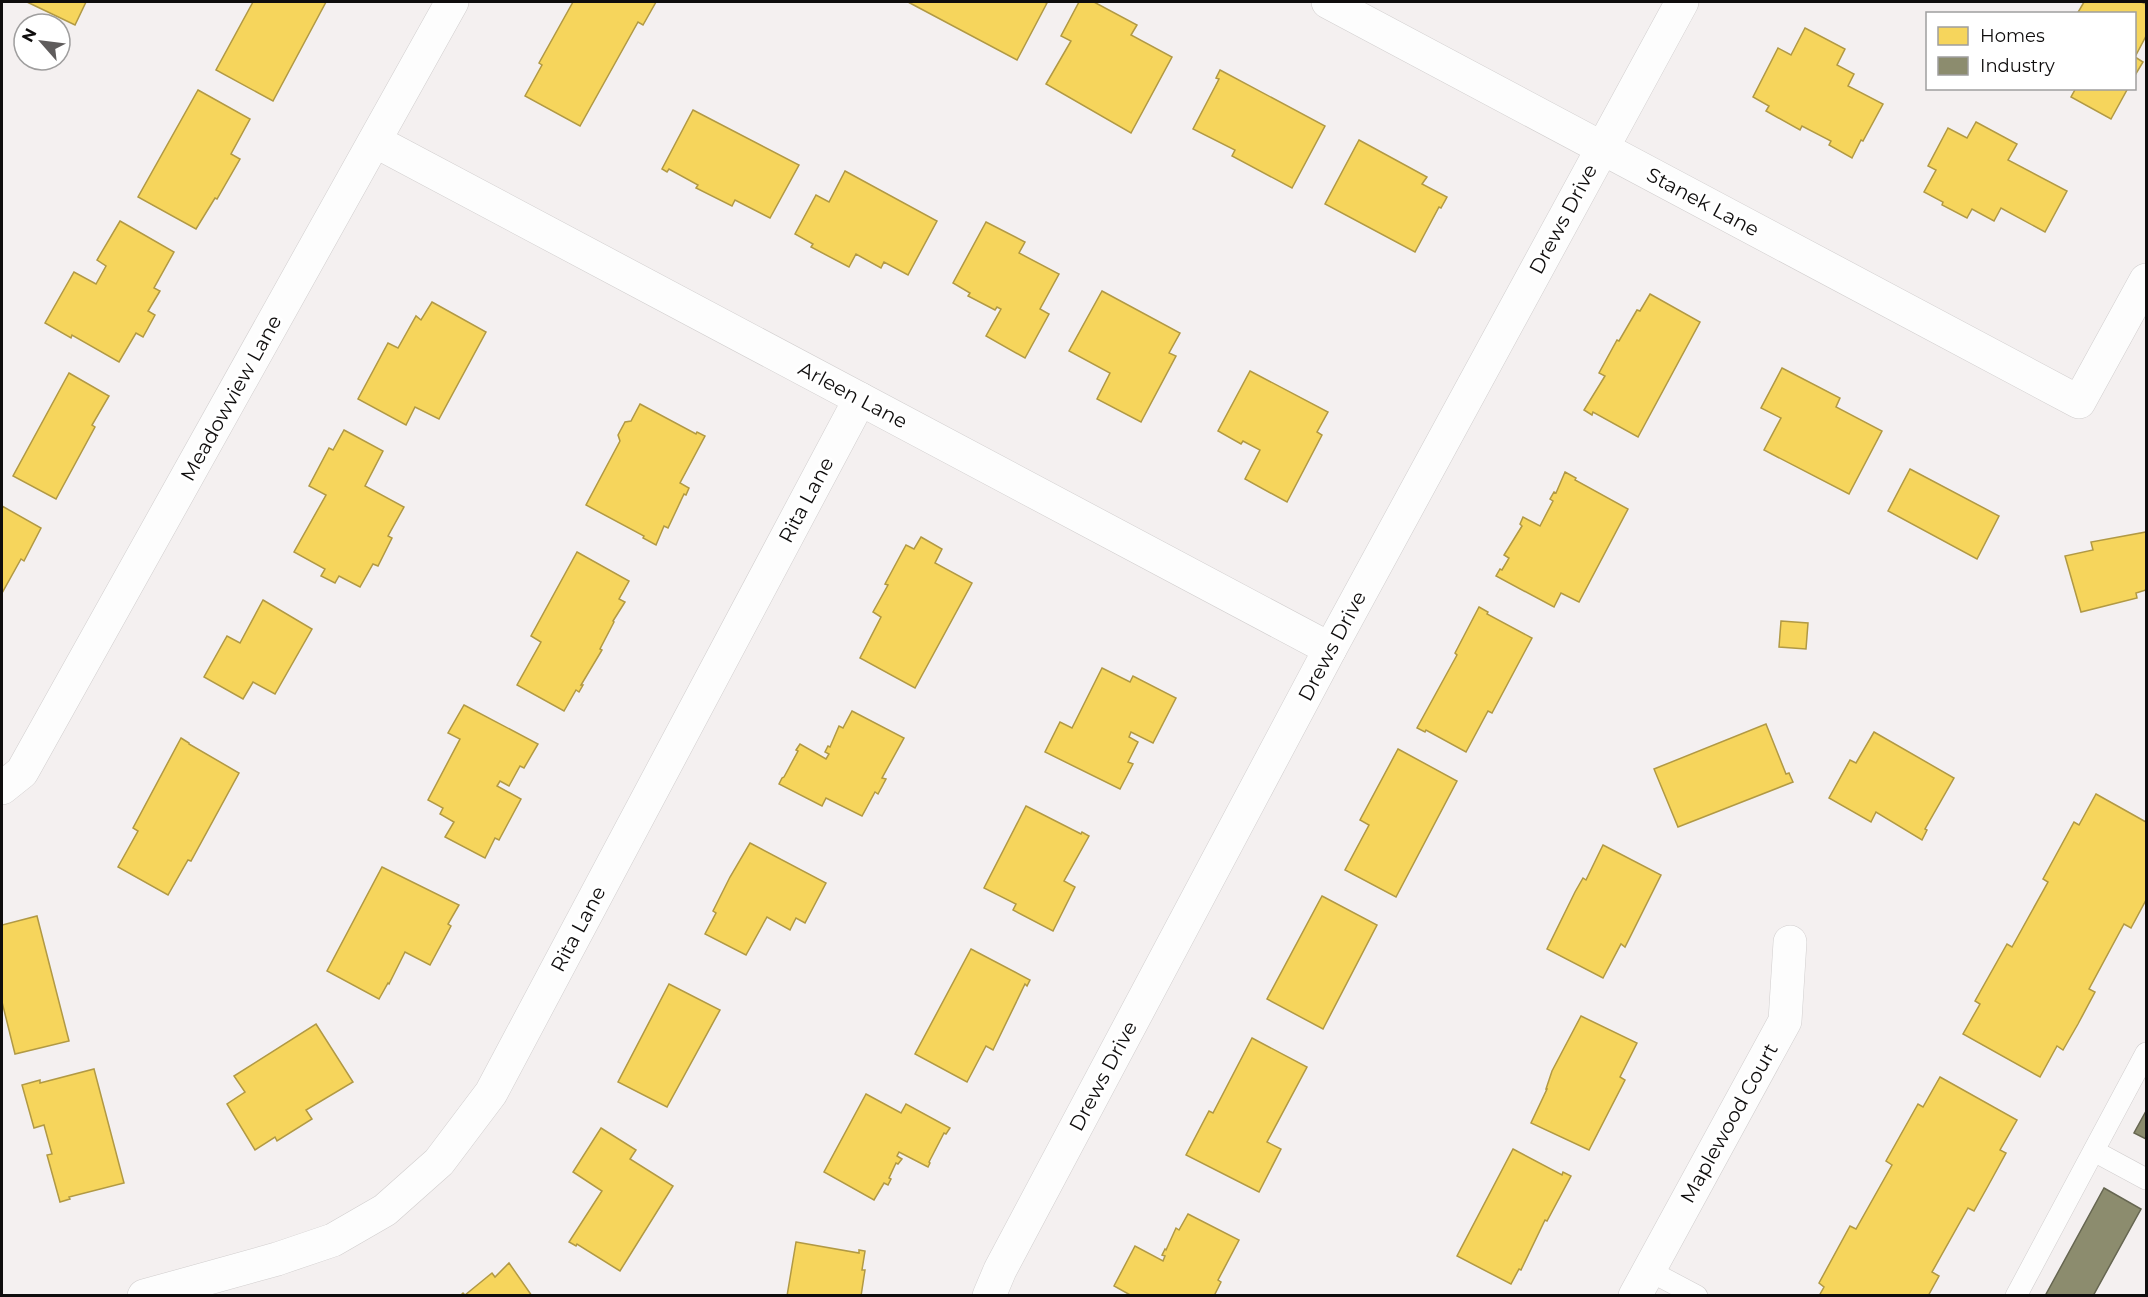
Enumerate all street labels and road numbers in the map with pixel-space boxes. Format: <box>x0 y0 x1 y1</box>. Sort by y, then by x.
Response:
street label: Drews Drive <box>1524 160 1602 278</box>
street label: Stanek Lane <box>1643 162 1763 242</box>
street label: Meadowview Lane <box>175 311 287 485</box>
street label: Arleen Lane <box>795 356 911 434</box>
street label: Rita Lane <box>773 453 839 547</box>
street label: Drews Drive <box>1293 587 1371 705</box>
street label: Rita Lane <box>545 882 611 976</box>
street label: Drews Drive <box>1064 1017 1142 1135</box>
street label: Maplewood Court <box>1675 1039 1783 1207</box>

